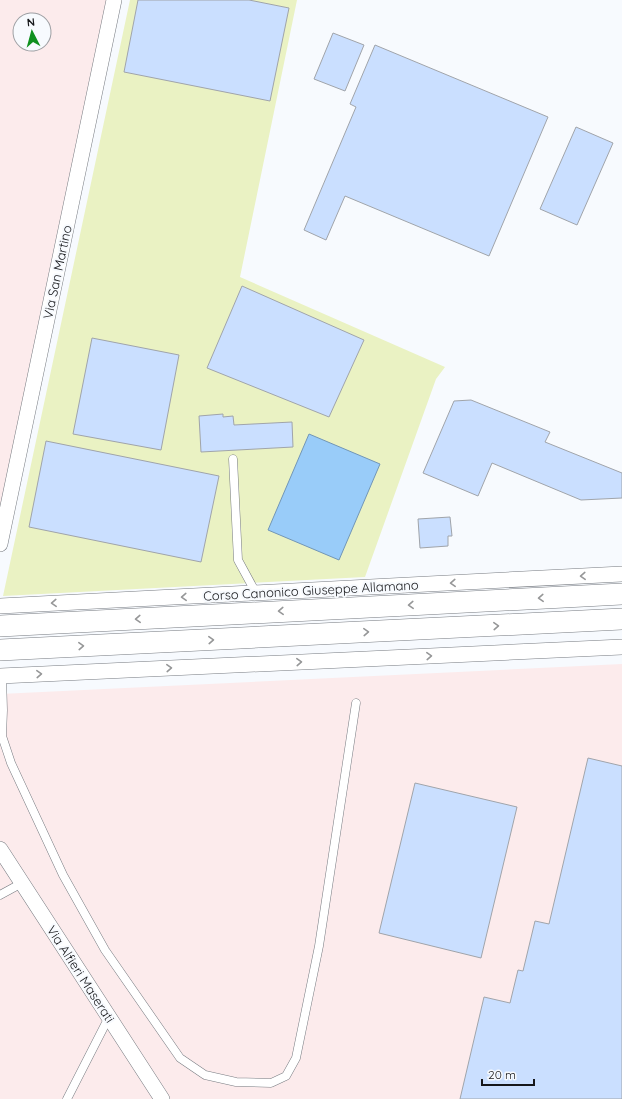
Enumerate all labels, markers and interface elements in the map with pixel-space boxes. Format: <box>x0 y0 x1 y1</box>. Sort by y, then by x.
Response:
north arrow <box>12 12 52 52</box>
text: N <box>26 15 36 29</box>
street label: Via San Martino <box>39 224 75 320</box>
one-way arrow <box>580 571 586 580</box>
street label: Corso Canonico Giuseppe Allamano <box>203 576 419 604</box>
one-way arrow <box>450 578 456 587</box>
one-way arrow <box>181 592 187 601</box>
one-way arrow <box>538 594 544 602</box>
one-way arrow <box>51 599 57 608</box>
one-way arrow <box>408 600 414 609</box>
one-way arrow <box>278 607 284 616</box>
one-way arrow <box>135 614 141 623</box>
one-way arrow <box>493 621 499 630</box>
one-way arrow <box>363 627 369 636</box>
one-way arrow <box>208 635 214 644</box>
one-way arrow <box>78 642 84 650</box>
one-way arrow <box>426 651 432 660</box>
one-way arrow <box>296 658 302 666</box>
one-way arrow <box>166 664 172 672</box>
one-way arrow <box>36 670 42 679</box>
street label: Via Alfieri Maserati <box>44 923 118 1025</box>
scale bar <box>482 1061 534 1087</box>
text: 20 m <box>488 1067 516 1082</box>

